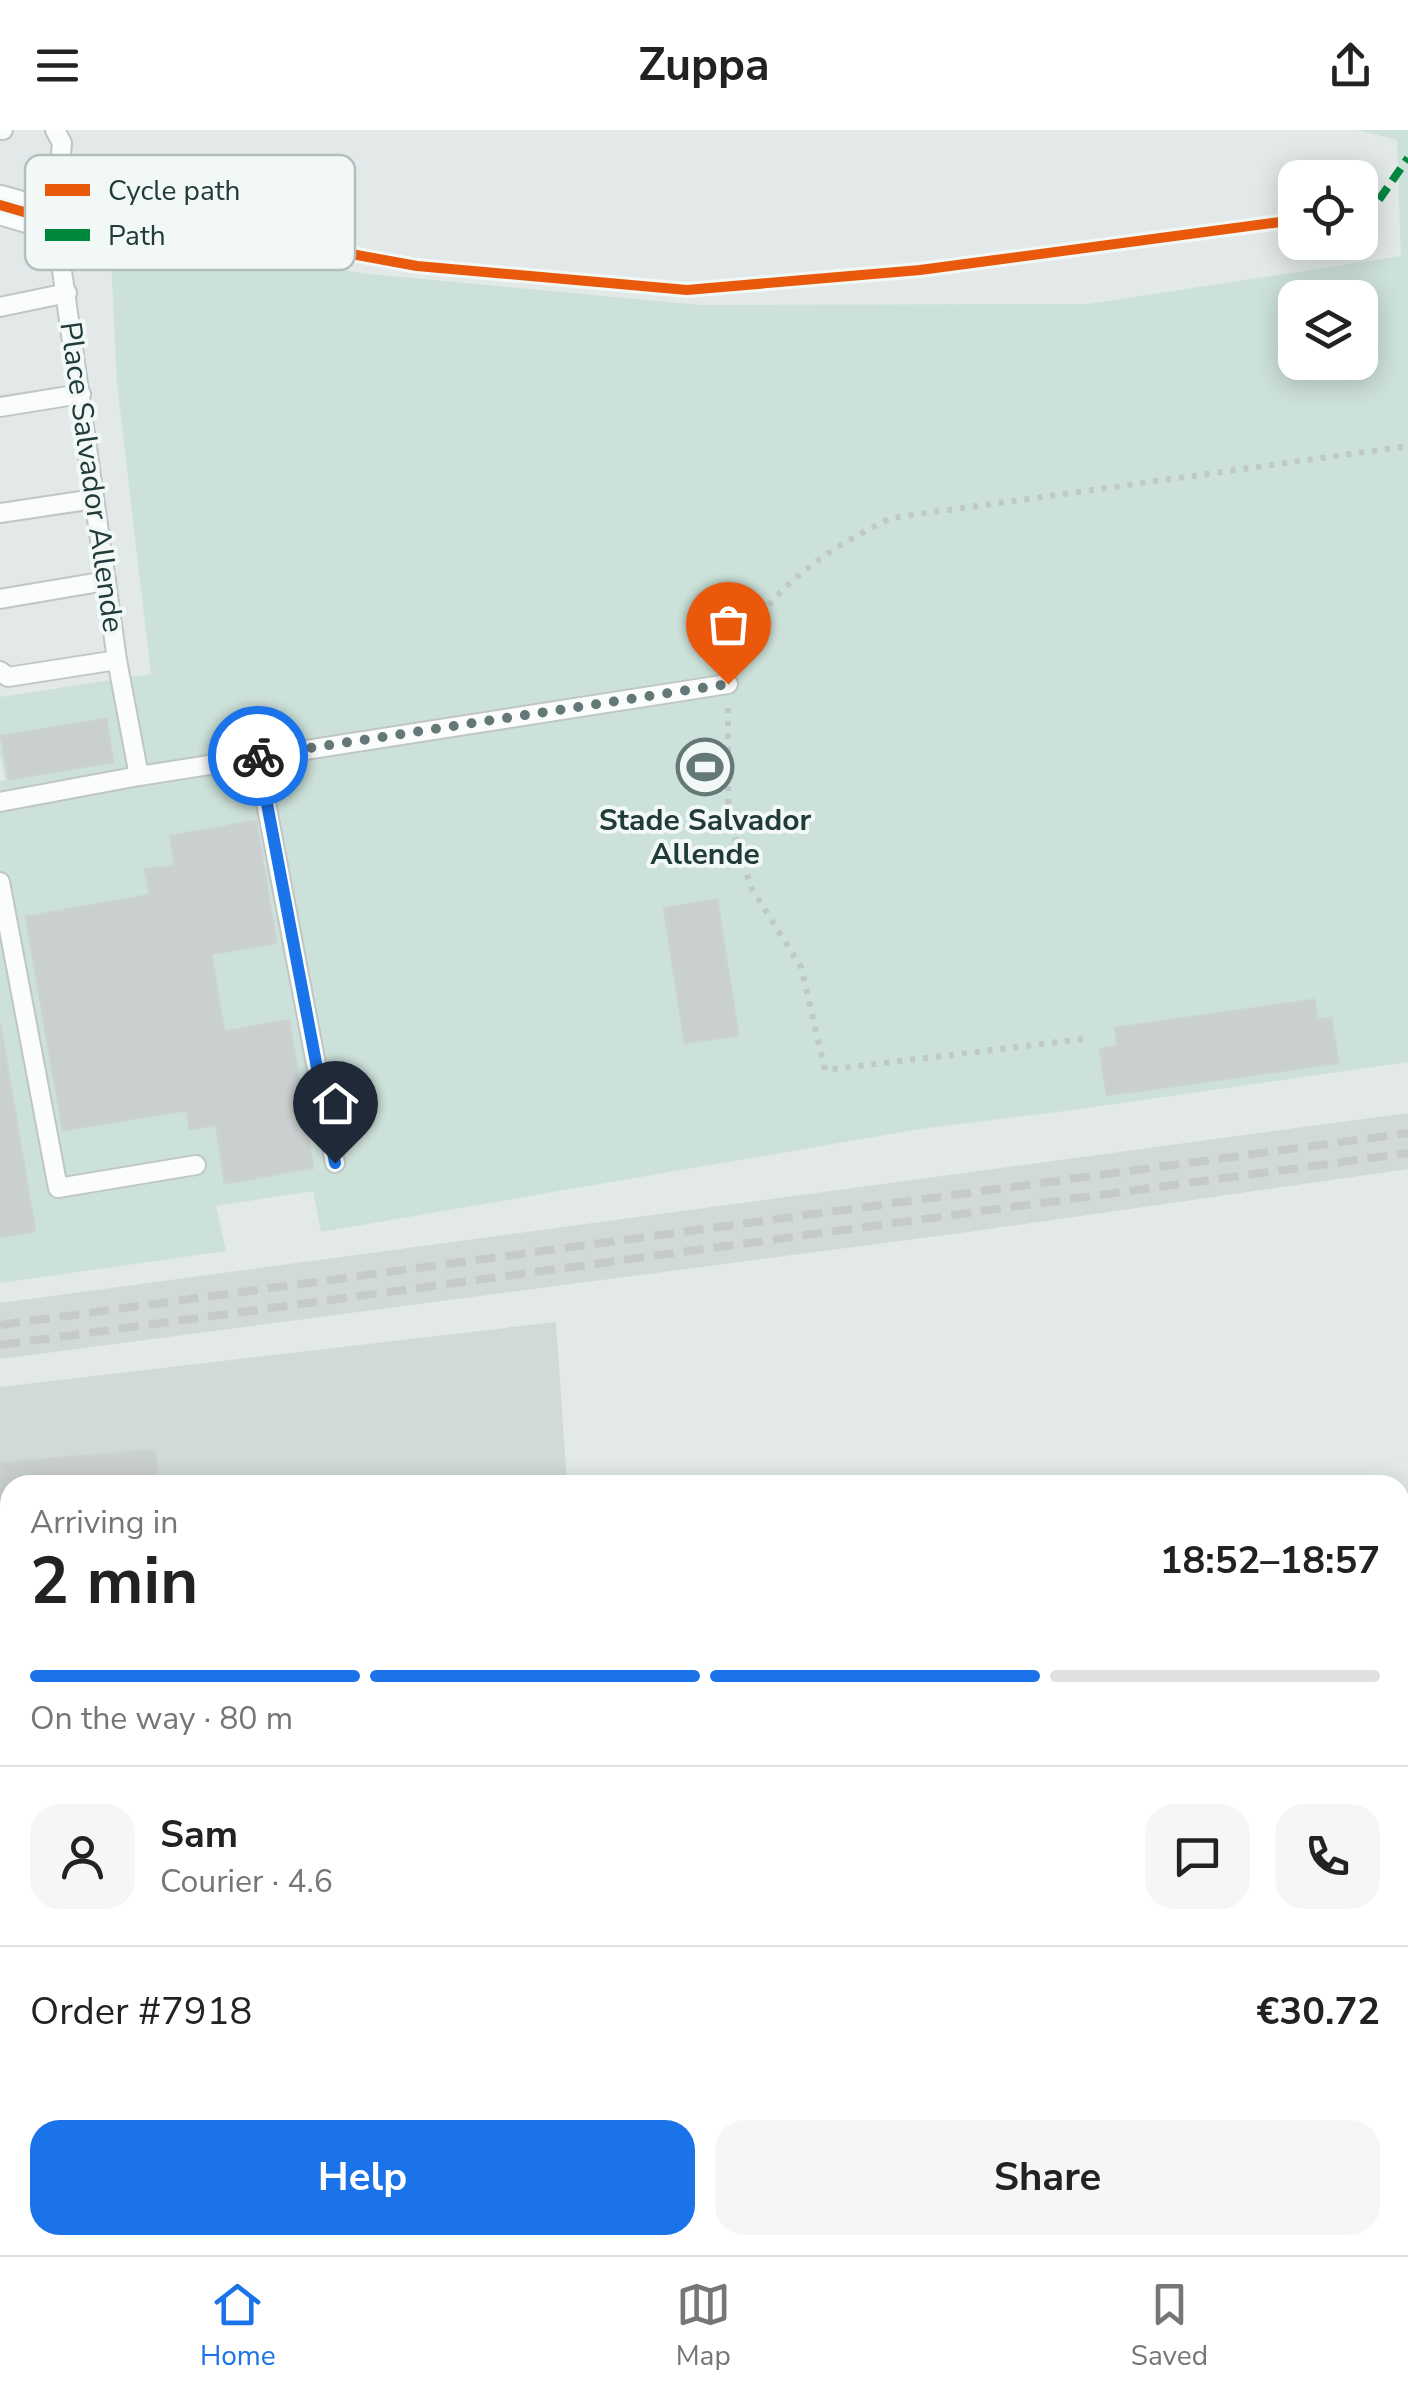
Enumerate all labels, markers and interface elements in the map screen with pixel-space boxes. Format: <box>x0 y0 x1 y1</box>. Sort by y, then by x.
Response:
text: Zuppa <box>638 35 770 96</box>
icon: menu <box>30 38 85 93</box>
icon: share <box>1323 38 1378 93</box>
legend <box>25 155 355 270</box>
map controls <box>1278 160 1378 380</box>
button: locate <box>1278 160 1378 260</box>
text: Cycle path <box>108 172 240 210</box>
text: Path <box>108 217 166 255</box>
button: layers <box>1278 280 1378 380</box>
street label: Place Salvador Allende <box>49 319 134 635</box>
pin <box>686 582 771 685</box>
icon: bag <box>701 597 756 652</box>
courier <box>208 706 308 806</box>
icon: bike <box>231 729 286 784</box>
sports icon: Stade Salvador Allende <box>675 737 735 797</box>
place label: Stade Salvador Allende <box>599 800 812 875</box>
pin <box>293 1061 378 1164</box>
icon: home <box>308 1076 363 1131</box>
text: Arriving in <box>30 1501 178 1544</box>
text: 18:52–18:57 <box>1160 1535 1380 1586</box>
text: 2 min <box>30 1537 198 1626</box>
text: On the way · 80 m <box>30 1697 293 1740</box>
button: person <box>30 1804 135 1909</box>
button: chat <box>1145 1804 1250 1909</box>
button: phone <box>1275 1804 1380 1909</box>
text: Sam <box>160 1809 238 1860</box>
text: Courier · 4.6 <box>160 1860 333 1903</box>
text: Order #7918 <box>30 1986 252 2037</box>
text: €30.72 <box>1257 1986 1380 2037</box>
button: Help <box>30 2120 695 2235</box>
button: Share <box>715 2120 1380 2235</box>
tab: Home <box>200 2277 276 2375</box>
tab: Map <box>676 2277 731 2375</box>
tab: Saved <box>1131 2277 1208 2375</box>

